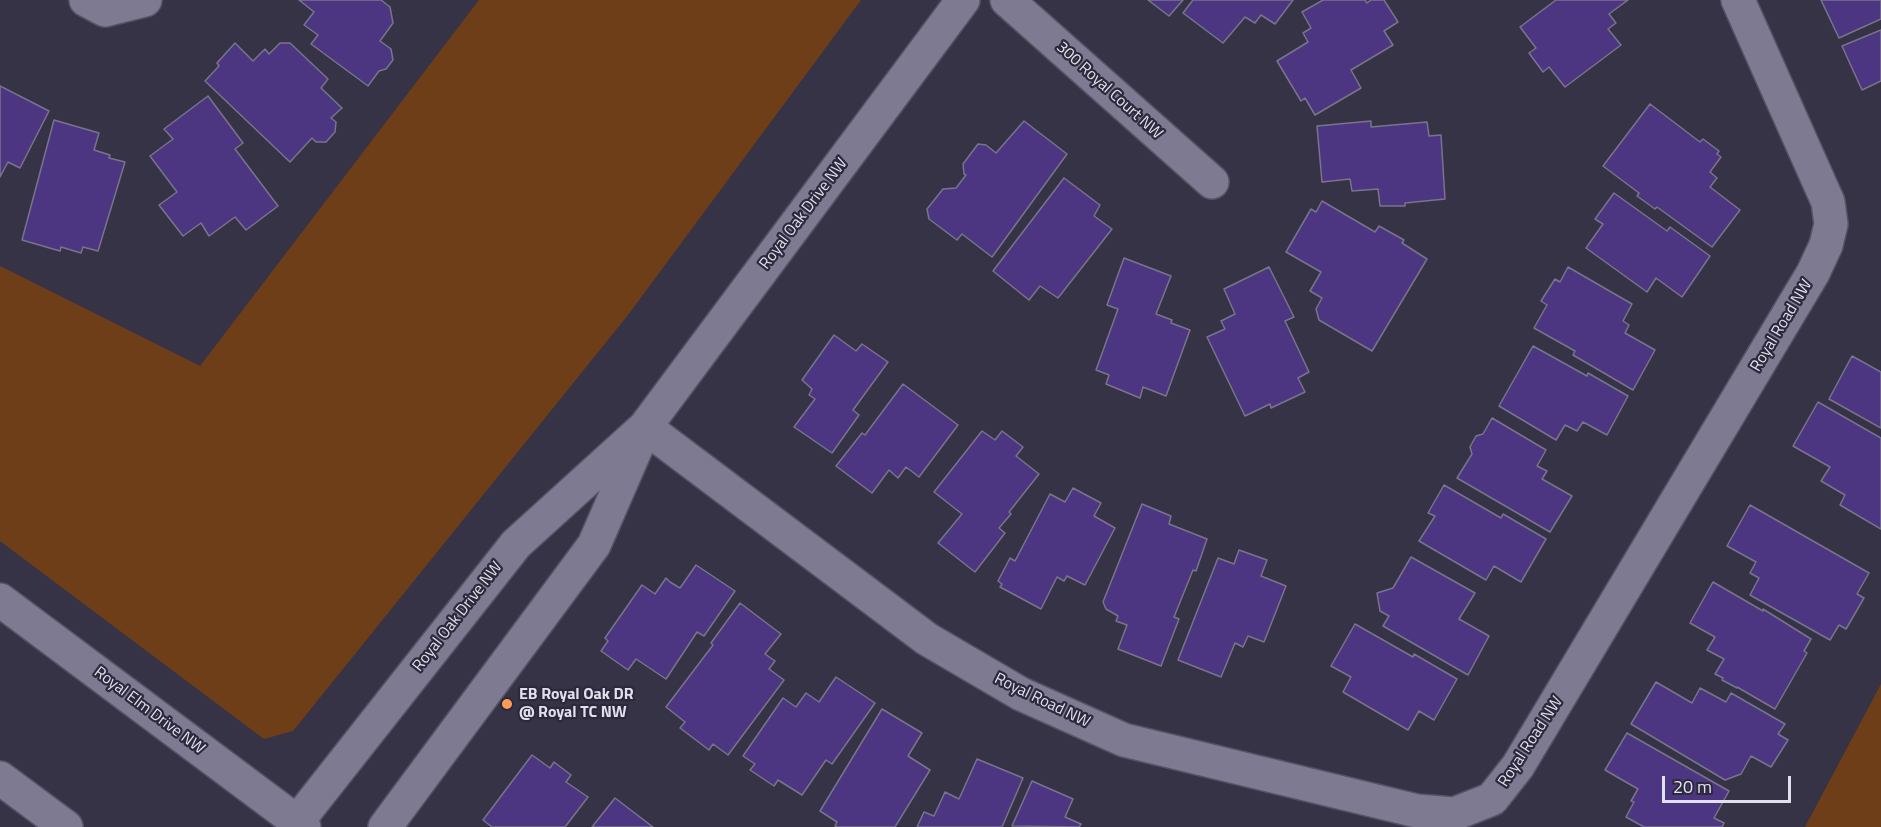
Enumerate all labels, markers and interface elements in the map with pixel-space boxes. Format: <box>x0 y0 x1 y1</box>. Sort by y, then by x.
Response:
street label: 300 Royal Court NW <box>1052 38 1166 144</box>
street label: Royal Oak Drive NW <box>756 155 852 273</box>
street label: Royal Road NW <box>1747 276 1817 376</box>
street label: Royal Oak Drive NW <box>409 558 507 676</box>
street label: Royal Elm Drive NW <box>90 663 208 759</box>
street label: Royal Road NW <box>991 670 1093 732</box>
place label: EB Royal Oak DR @ Royal TC NW <box>519 685 634 723</box>
street label: Royal Road NW <box>1495 693 1567 791</box>
marker: EB Royal Oak DR @ Royal TC NW <box>500 697 514 711</box>
scale bar <box>1665 764 1794 802</box>
text: 20 m <box>1673 773 1712 800</box>

